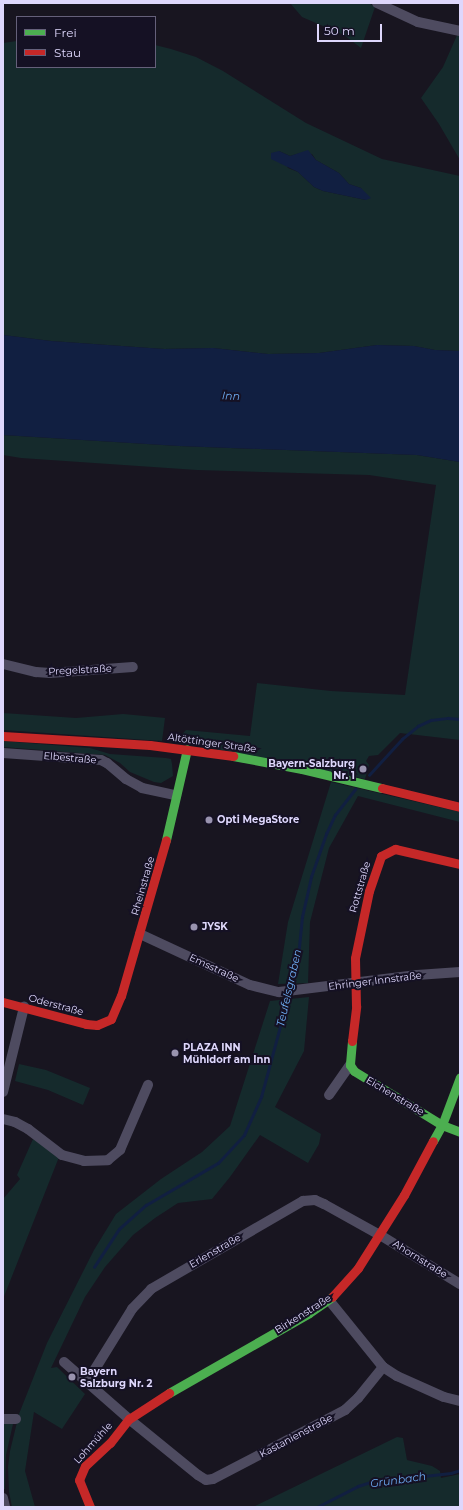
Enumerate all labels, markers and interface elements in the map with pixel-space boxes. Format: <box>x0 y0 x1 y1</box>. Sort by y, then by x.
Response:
legend <box>16 16 156 68</box>
scale bar <box>319 16 384 42</box>
text: 50 m <box>324 23 355 38</box>
text: Frei <box>54 25 77 40</box>
text: Stau <box>54 45 81 60</box>
water label: Inn <box>222 389 240 403</box>
street label: Pregelstraße <box>48 662 112 678</box>
street label: Altöttinger Straße <box>167 731 257 755</box>
street label: Elbestraße <box>43 750 97 766</box>
place label: Bayern-Salzburg Nr. 1 <box>268 757 355 780</box>
marker: Bayern-Salzburg Nr. 1 <box>358 764 368 774</box>
place label: Opti MegaStore <box>217 814 299 826</box>
marker: Opti MegaStore <box>204 815 214 825</box>
street label: Rheinstraße <box>129 855 157 917</box>
street label: Rottstraße <box>347 860 373 914</box>
place label: JYSK <box>202 921 228 933</box>
marker: JYSK <box>189 922 199 932</box>
water label: Teufelsgraben <box>274 948 304 1028</box>
street label: Emsstraße <box>187 951 241 985</box>
street label: Ehringer Innstraße <box>328 969 422 993</box>
street label: Oderstraße <box>27 992 85 1018</box>
place label: PLAZA INN Mühldorf am Inn <box>183 1041 270 1064</box>
marker: PLAZA INN Mühldorf am Inn <box>170 1048 180 1058</box>
street label: Eichenstraße <box>364 1074 426 1118</box>
street label: Erlenstraße <box>187 1231 243 1271</box>
street label: Ahornstraße <box>391 1237 449 1281</box>
street label: Birkenstraße <box>273 1292 333 1336</box>
place label: Bayern Salzburg Nr. 2 <box>80 1365 152 1388</box>
marker: Bayern Salzburg Nr. 2 <box>67 1372 77 1382</box>
street label: Kastanienstraße <box>257 1412 335 1460</box>
street label: Lohmühle <box>71 1420 115 1466</box>
water label: Grünbach <box>369 1470 427 1490</box>

